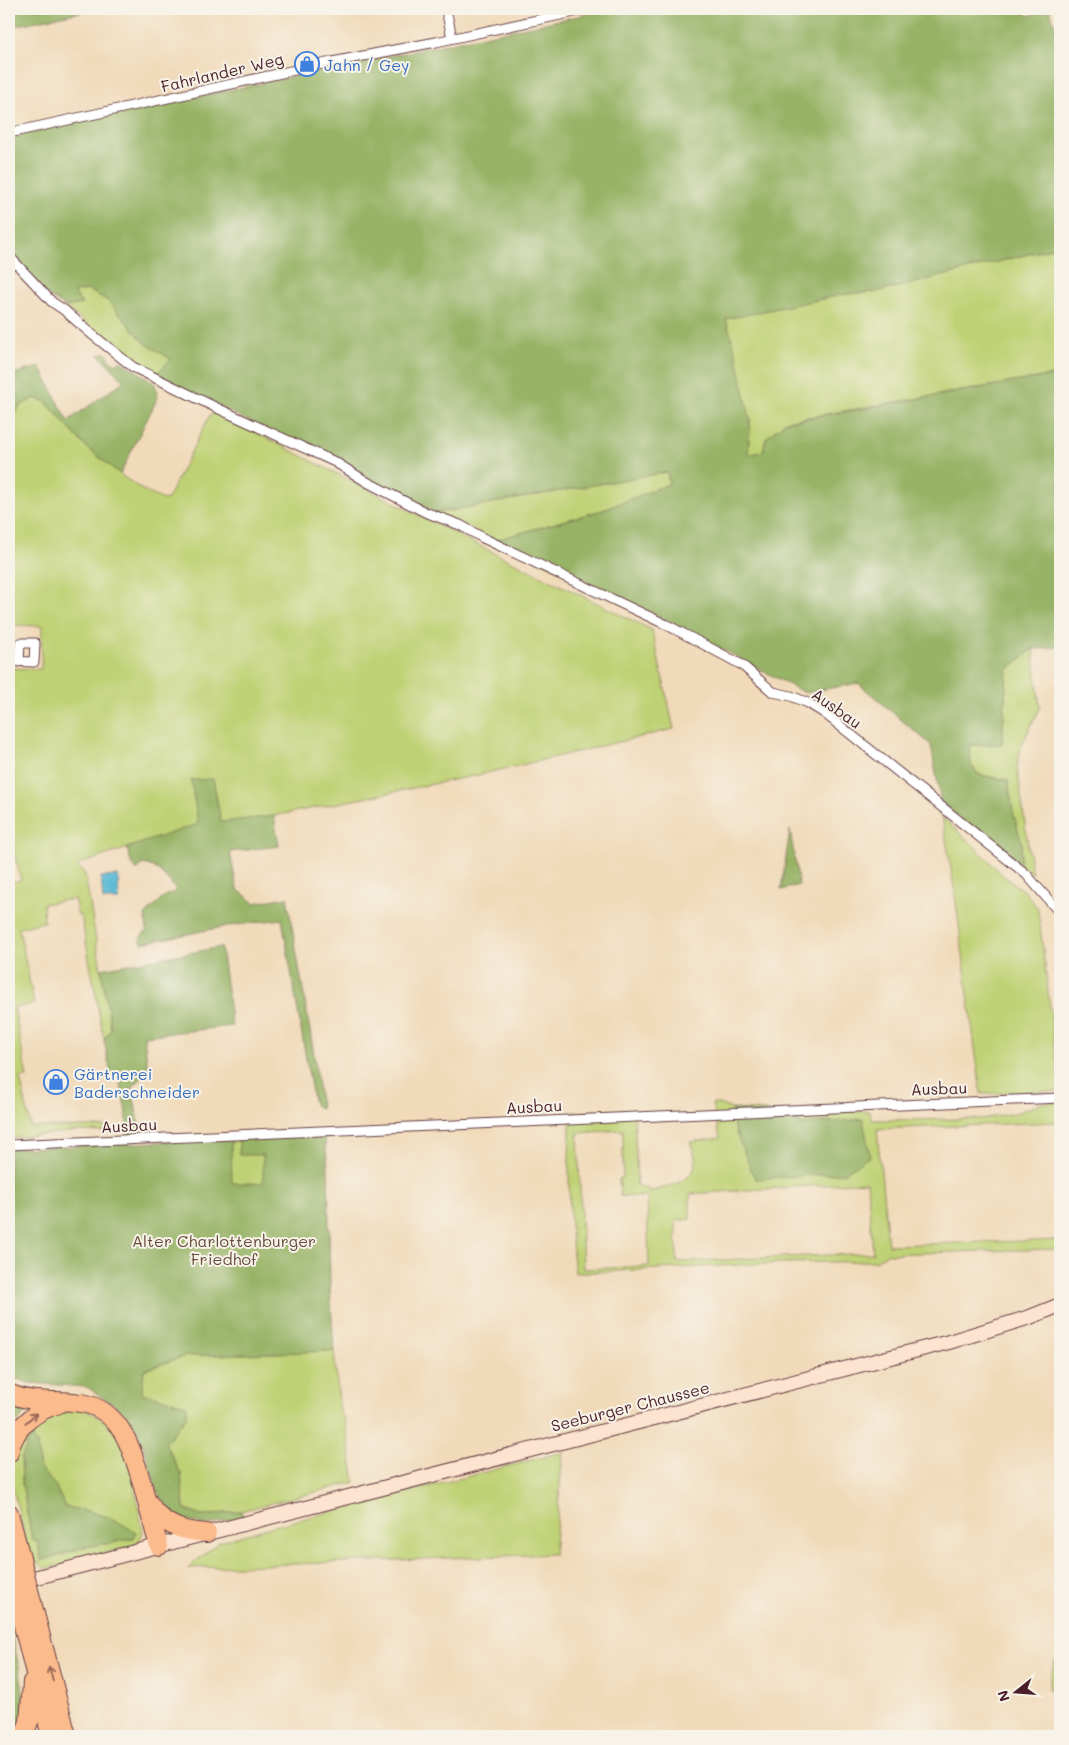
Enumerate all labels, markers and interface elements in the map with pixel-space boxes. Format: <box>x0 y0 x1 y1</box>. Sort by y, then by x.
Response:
street label: Fahrlander Weg <box>159 48 285 96</box>
shop icon: Jahn / Gey <box>294 51 320 77</box>
place label: Jahn / Gey <box>324 54 409 75</box>
street label: Ausbau <box>808 683 866 733</box>
place label: Gärtnerei Baderschneider <box>74 1063 200 1102</box>
shop icon: Gärtnerei Baderschneider <box>43 1069 69 1095</box>
street label: Ausbau <box>910 1077 968 1099</box>
street label: Ausbau <box>505 1094 563 1118</box>
street label: Ausbau <box>100 1113 158 1137</box>
park label: Alter Charlottenburger Friedhof <box>132 1230 316 1269</box>
street label: Seeburger Chaussee <box>549 1376 711 1436</box>
one-way arrow <box>24 1412 37 1424</box>
one-way arrow <box>45 1667 55 1683</box>
north arrow <box>992 1668 1042 1718</box>
text: N <box>992 1688 1014 1704</box>

